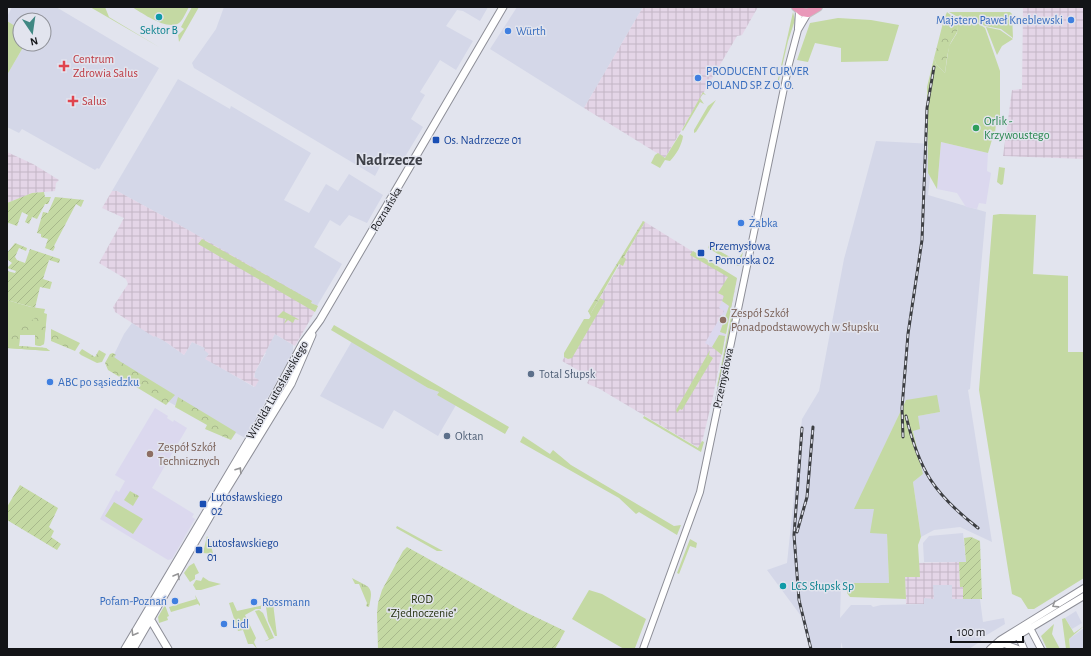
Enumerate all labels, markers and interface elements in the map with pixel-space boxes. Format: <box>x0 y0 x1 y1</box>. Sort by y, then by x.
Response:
north arrow <box>12 12 52 52</box>
marker: Sektor B <box>154 12 164 22</box>
place label: Majstero Paweł Kneblewski <box>936 14 1063 27</box>
marker: Majstero Paweł Kneblewski <box>1066 15 1076 25</box>
place label: Sektor B <box>140 24 178 36</box>
place label: Würth <box>516 25 546 37</box>
marker: Würth <box>503 26 513 36</box>
text: N <box>29 35 39 47</box>
place label: Centrum Zdrowia Salus <box>73 53 138 79</box>
marker: Centrum Zdrowia Salus <box>58 60 70 72</box>
place label: PRODUCENT CURVER POLAND SP. Z O. O. <box>706 65 809 91</box>
marker: PRODUCENT CURVER POLAND SP. Z O. O. <box>693 73 703 83</box>
marker: Salus <box>67 95 79 107</box>
place label: Salus <box>82 95 107 107</box>
place label: Orlik - Krzywoustego <box>984 115 1050 142</box>
marker: Orlik - Krzywoustego <box>971 123 981 133</box>
place label: Os. Nadrzecze 01 <box>444 134 522 146</box>
marker: Os. Nadrzecze 01 <box>431 135 441 145</box>
district label: Nadrzecze <box>355 152 423 168</box>
street label: Poznańska <box>368 184 404 233</box>
place label: Żabka <box>749 216 778 229</box>
marker: Żabka <box>736 218 746 228</box>
place label: Przemysłowa - Pomorska 02 <box>709 240 775 266</box>
marker: Przemysłowa - Pomorska 02 <box>696 248 706 258</box>
place label: Zespół Szkół Ponadpodstawowych w Słupsku <box>731 307 879 334</box>
marker: Zespół Szkół Ponadpodstawowych w Słupsku <box>718 315 728 325</box>
street label: Witolda Lutosławskiego <box>244 339 310 441</box>
street label: Przemysłowa <box>711 346 736 410</box>
place label: Total Słupsk <box>539 368 596 380</box>
marker: Total Słupsk <box>526 369 536 379</box>
place label: ABC po sąsiedzku <box>58 376 139 388</box>
marker: ABC po sąsiedzku <box>45 377 55 387</box>
place label: Oktan <box>455 430 484 442</box>
marker: Oktan <box>442 431 452 441</box>
place label: Zespół Szkół Technicznych <box>158 441 220 468</box>
marker: Zespół Szkół Technicznych <box>145 449 155 459</box>
one-way arrow <box>234 467 242 474</box>
place label: Lutosławskiego 02 <box>211 491 283 517</box>
marker: Lutosławskiego 02 <box>198 499 208 509</box>
place label: Lutosławskiego 01 <box>207 537 279 563</box>
marker: Lutosławskiego 01 <box>194 545 204 555</box>
one-way arrow <box>172 573 179 580</box>
place label: LCS Słupsk Sp <box>791 580 854 592</box>
marker: LCS Słupsk Sp <box>778 581 788 591</box>
park label: ROD "Zjednoczenie" <box>387 593 457 620</box>
place label: Pofam-Poznań <box>100 595 167 607</box>
marker: Pofam-Poznań <box>170 596 180 606</box>
place label: Rossmann <box>262 596 310 608</box>
marker: Rossmann <box>249 597 259 607</box>
one-way arrow <box>1052 601 1059 608</box>
place label: Lidl <box>232 618 249 630</box>
scale bar <box>951 618 1023 644</box>
marker: Lidl <box>219 619 229 629</box>
text: 100 m <box>957 626 985 638</box>
one-way arrow <box>132 629 139 636</box>

